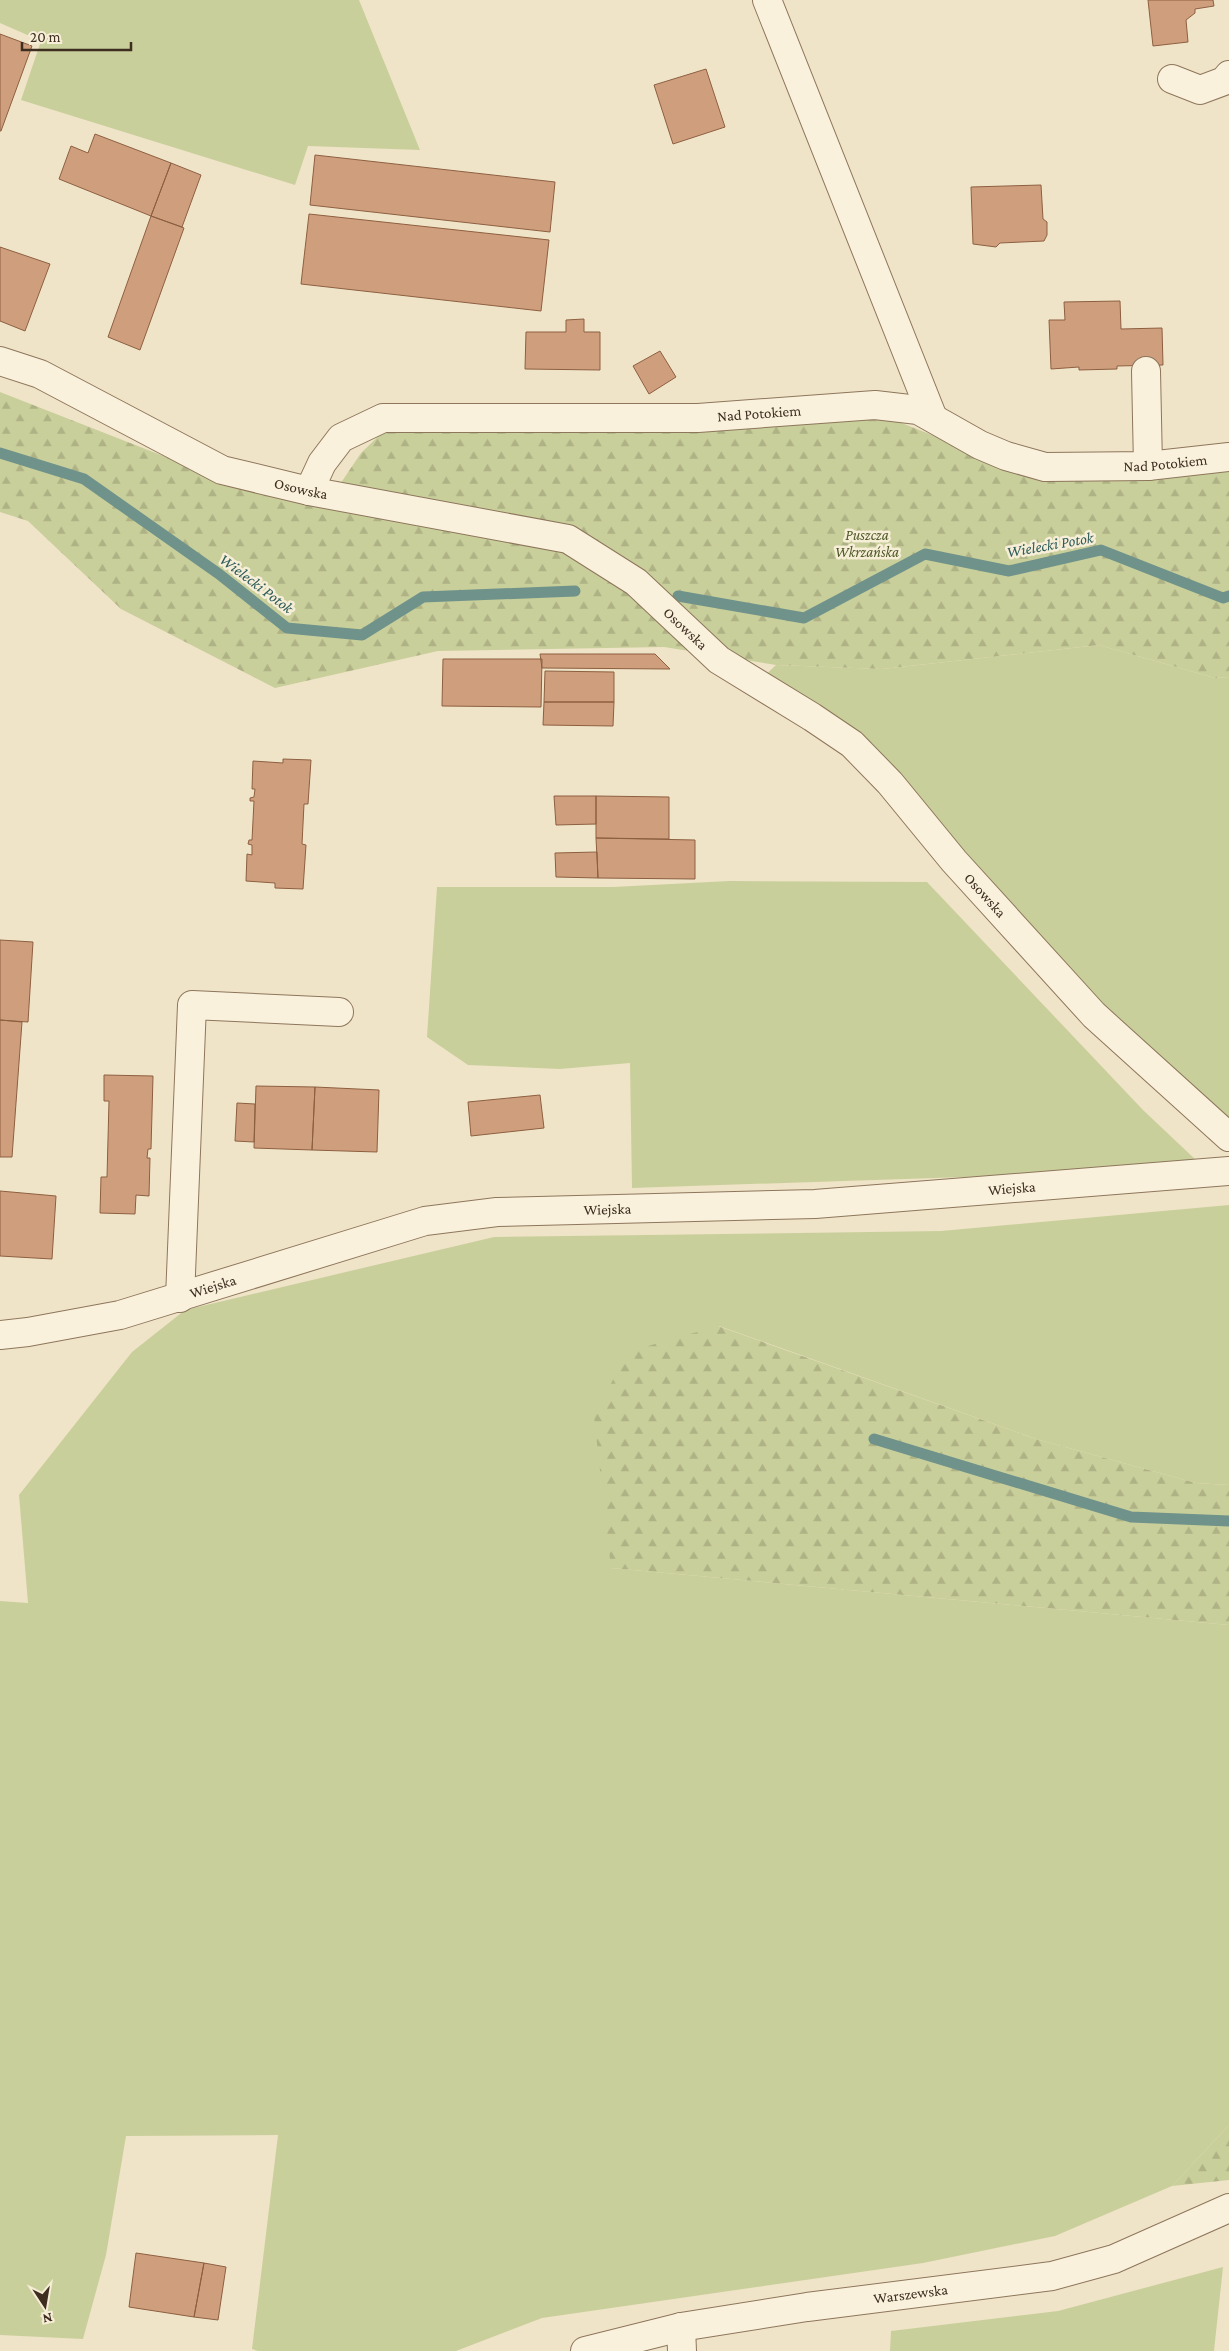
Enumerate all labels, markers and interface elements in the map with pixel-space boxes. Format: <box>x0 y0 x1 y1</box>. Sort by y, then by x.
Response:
scale bar <box>22 20 131 52</box>
text: 20 m <box>30 29 61 45</box>
street label: Nad Potokiem <box>716 402 802 425</box>
street label: Nad Potokiem <box>1123 451 1208 474</box>
street label: Osowska <box>273 475 329 502</box>
park label: Puszcza Wkrzańska <box>835 527 899 560</box>
water label: Wielecki Potok <box>1005 528 1096 560</box>
water label: Wielecki Potok <box>217 550 298 617</box>
street label: Osowska <box>660 604 711 653</box>
street label: Osowska <box>961 870 1009 921</box>
street label: Wiejska <box>987 1178 1036 1198</box>
street label: Wiejska <box>583 1201 632 1218</box>
street label: Wiejska <box>188 1272 238 1301</box>
north arrow <box>20 2281 70 2331</box>
street label: Warszewska <box>872 2281 949 2307</box>
text: N <box>41 2310 54 2328</box>

